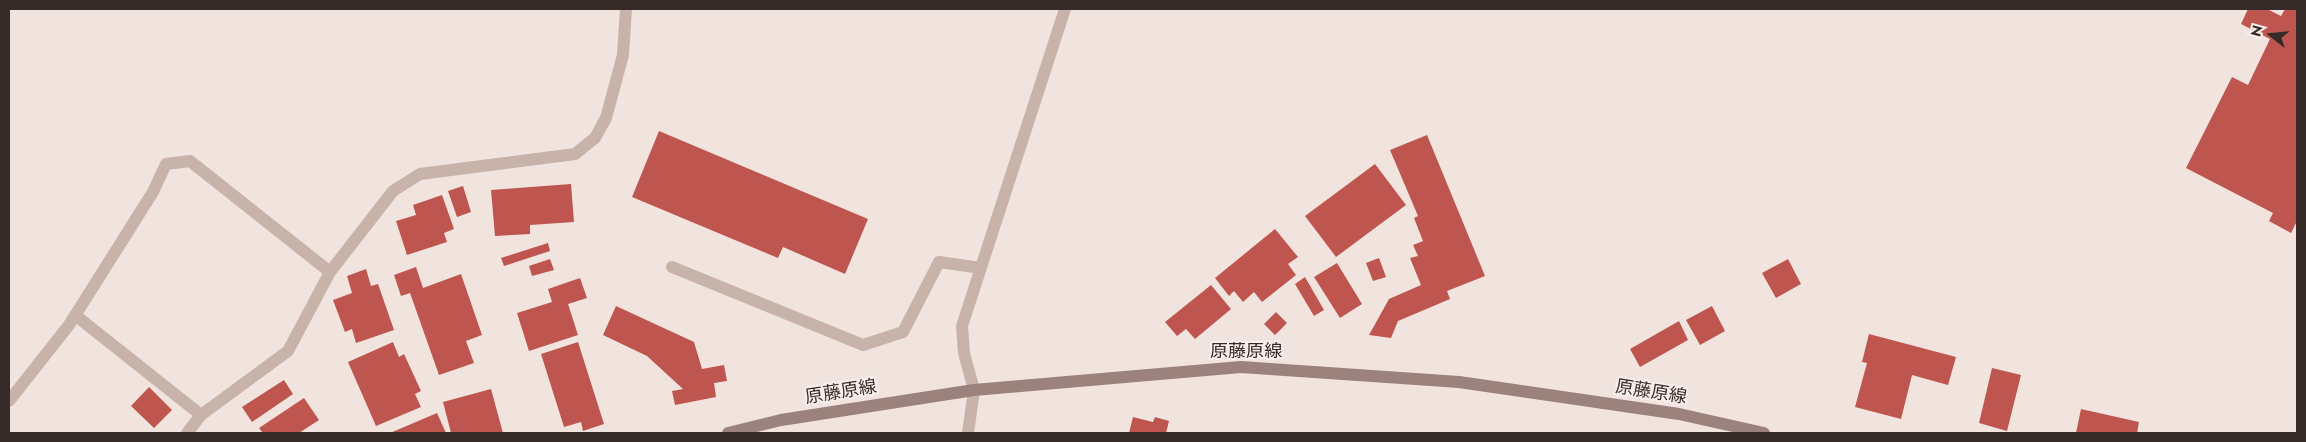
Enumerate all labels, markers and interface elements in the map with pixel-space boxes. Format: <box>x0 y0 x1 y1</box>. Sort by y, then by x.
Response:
north arrow <box>2246 10 2296 60</box>
text: N <box>2245 23 2268 39</box>
street label: 原藤原線 <box>1210 342 1282 364</box>
street label: 原藤原線 <box>804 377 878 409</box>
street label: 原藤原線 <box>1614 377 1688 409</box>

